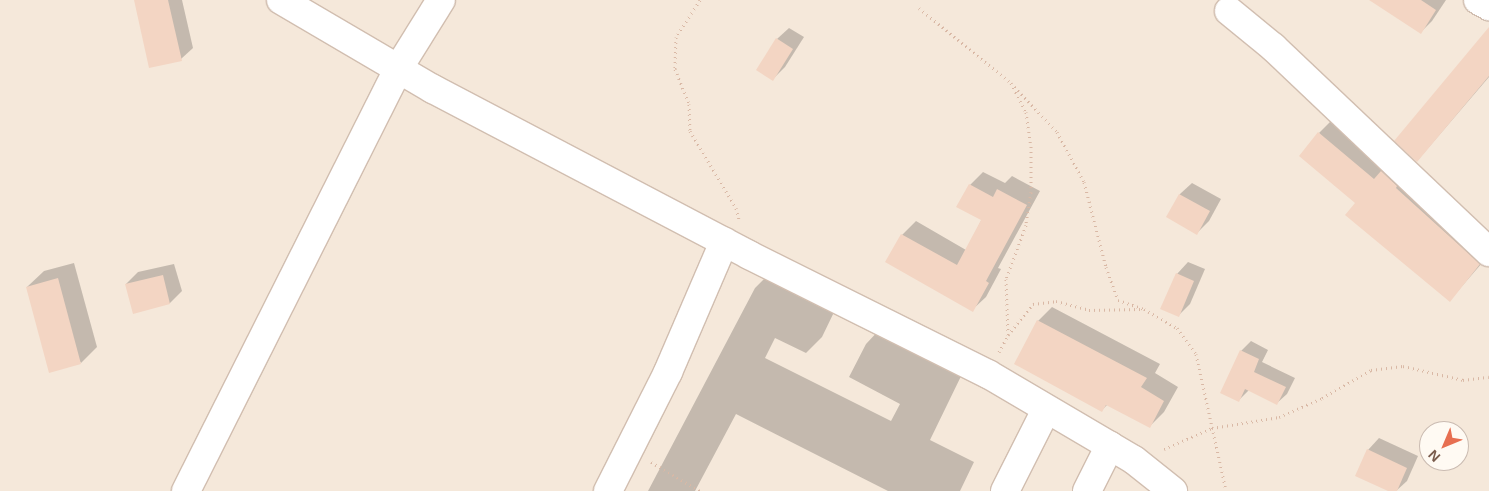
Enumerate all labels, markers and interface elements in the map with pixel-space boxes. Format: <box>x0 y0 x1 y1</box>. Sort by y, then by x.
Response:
north arrow <box>1419 421 1469 471</box>
text: N <box>1425 447 1443 465</box>

